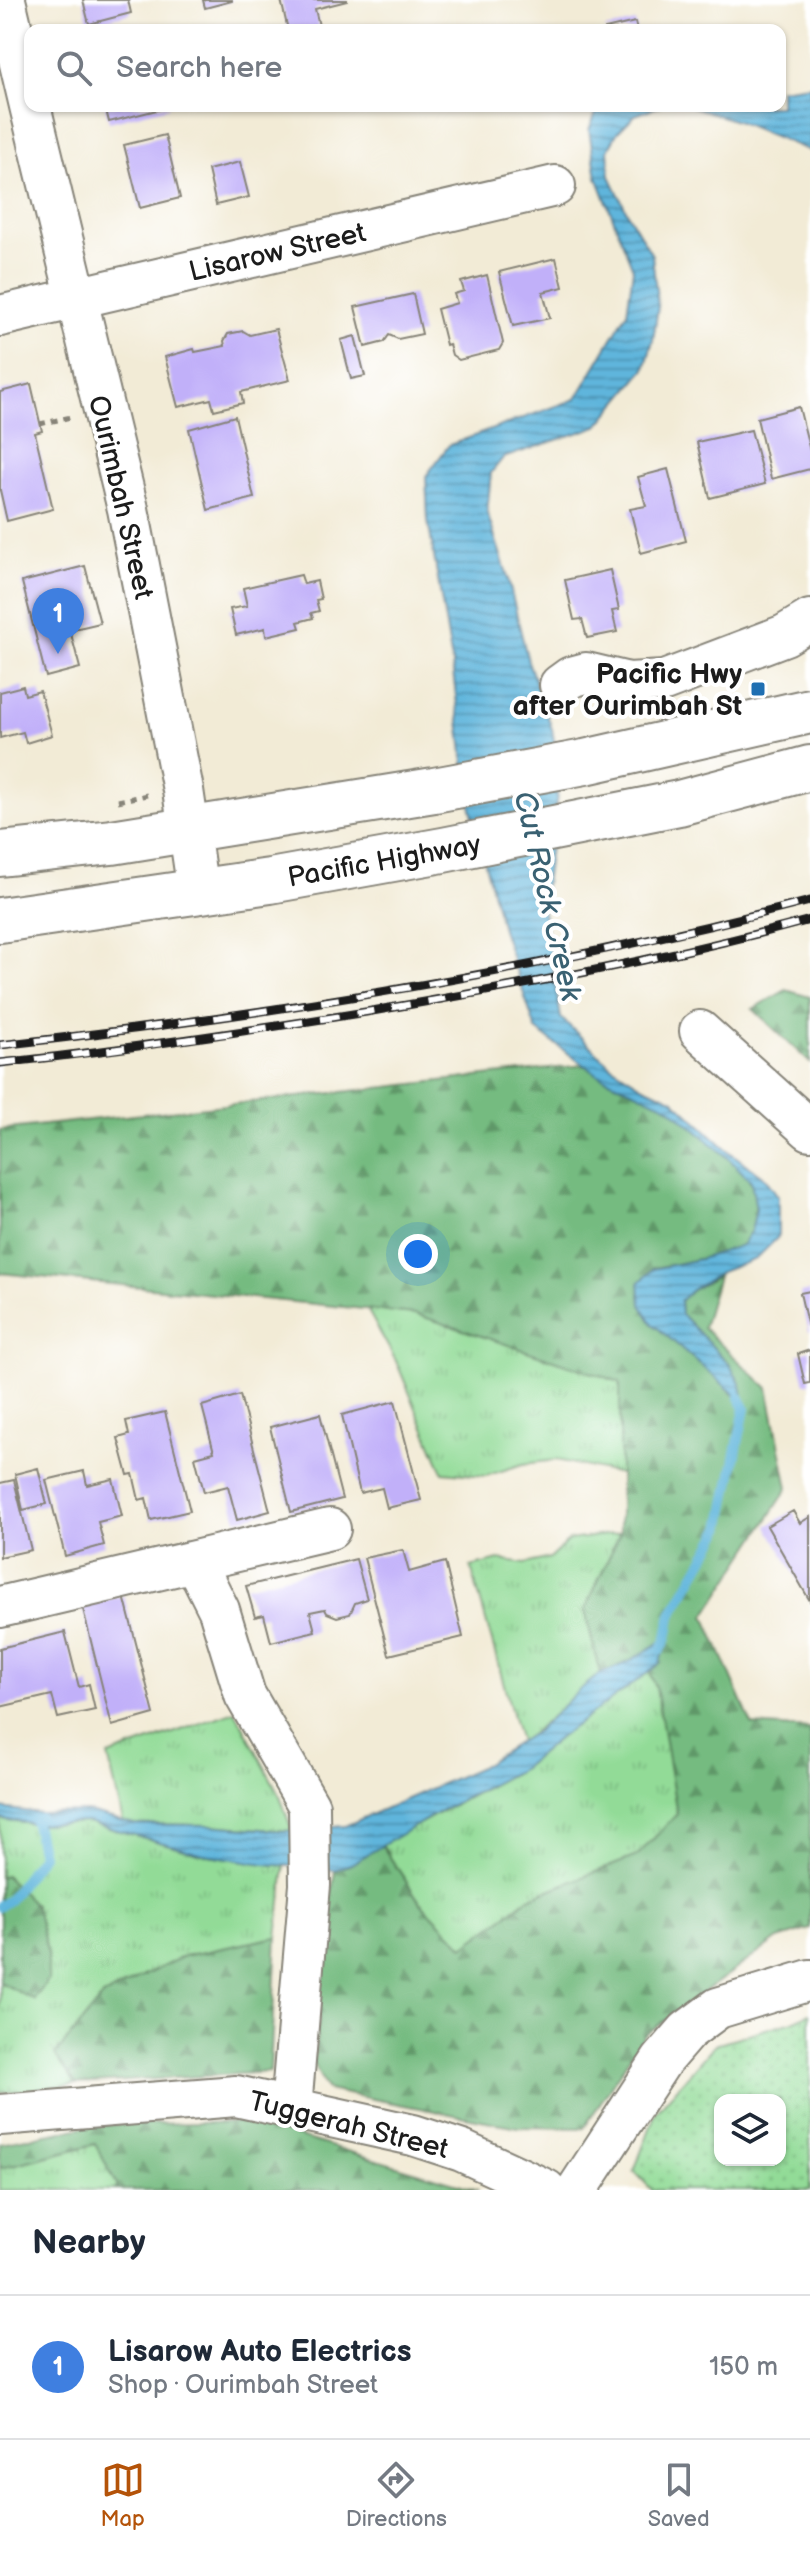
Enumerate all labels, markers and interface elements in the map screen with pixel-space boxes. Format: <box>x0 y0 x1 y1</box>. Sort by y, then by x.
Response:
search box <box>24 24 786 112</box>
icon: search <box>52 46 96 90</box>
text: Search here <box>116 50 282 86</box>
street label: Lisarow Street <box>186 216 369 289</box>
street label: Ourimbah Street <box>81 392 160 603</box>
pin: 1 <box>32 588 84 654</box>
place label: Pacific Hwy after Ourimbah St <box>513 658 742 723</box>
marker: Pacific Hwy after Ourimbah St <box>749 680 767 698</box>
water label: Cut Rock Creek <box>505 788 589 1006</box>
street label: Pacific Highway <box>285 828 484 895</box>
your location <box>398 1234 438 1274</box>
street label: Tuggerah Street <box>246 2085 452 2166</box>
map controls <box>714 2094 786 2166</box>
button: layers <box>714 2094 786 2166</box>
text: Nearby <box>32 2222 146 2263</box>
text: Lisarow Auto Electrics <box>108 2334 412 2370</box>
text: 1 <box>53 2352 63 2383</box>
text: 150 m <box>709 2352 778 2383</box>
text: Shop · Ourimbah Street <box>108 2370 378 2401</box>
tab: Map <box>100 2458 145 2533</box>
tab: Directions <box>346 2458 447 2533</box>
tab: Saved <box>648 2458 710 2533</box>

